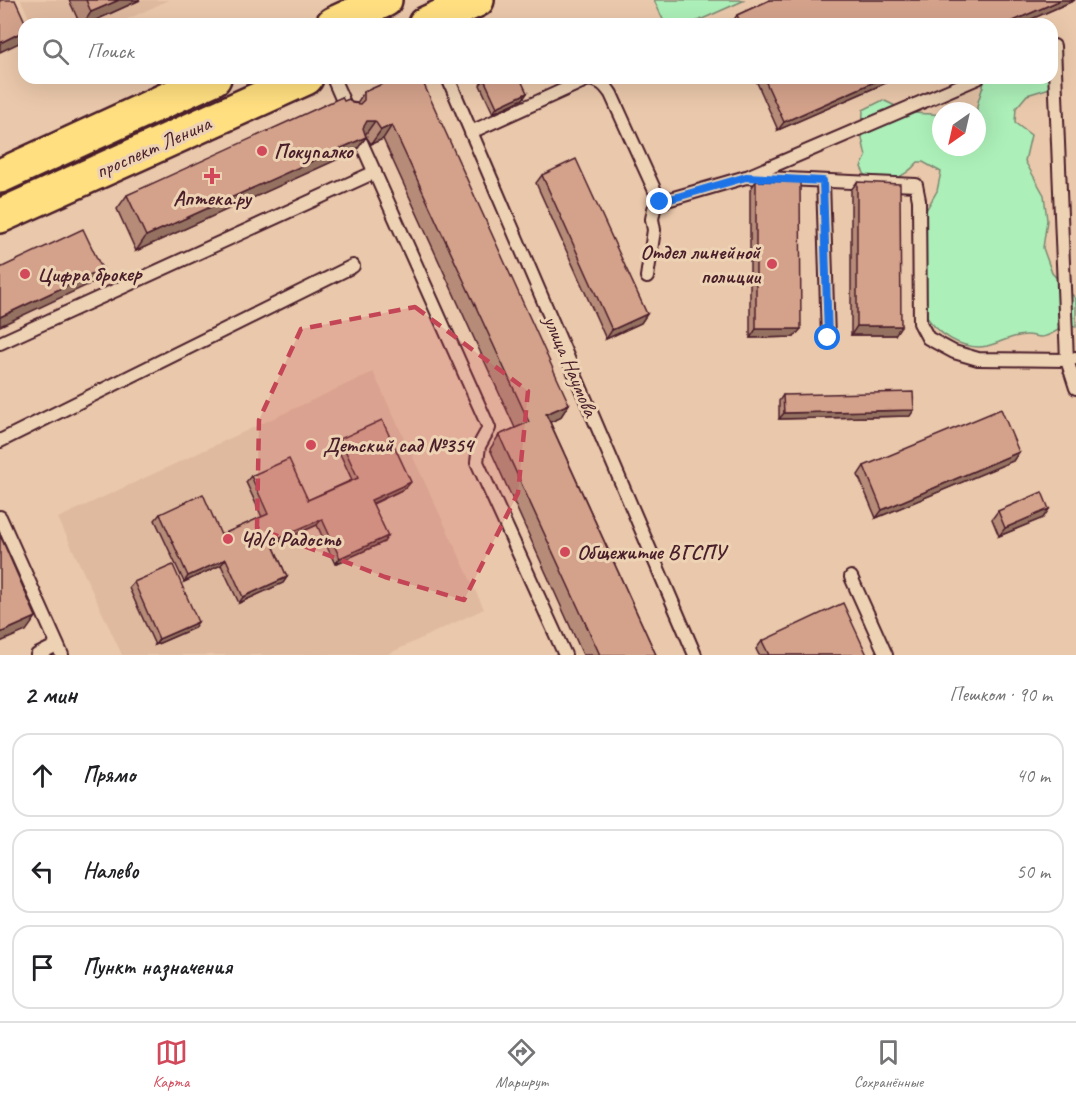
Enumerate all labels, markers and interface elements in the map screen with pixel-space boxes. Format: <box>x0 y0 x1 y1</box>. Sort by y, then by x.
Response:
search box <box>18 18 1058 84</box>
icon: search <box>39 35 72 68</box>
text: Поиск <box>87 37 133 65</box>
north arrow <box>932 102 986 156</box>
street label: проспект Ленина <box>91 109 216 184</box>
place label: Покупалко <box>274 138 354 165</box>
marker: Покупалко <box>255 144 269 158</box>
marker: Аптека.ру <box>205 169 219 183</box>
place label: Аптека.ру <box>173 185 252 211</box>
route end <box>646 188 672 214</box>
place label: Отдел линейной полиции <box>640 239 762 289</box>
marker: Отдел линейной полиции <box>765 257 779 271</box>
place label: Цифра брокер <box>37 261 143 287</box>
marker: Цифра брокер <box>18 267 32 281</box>
street label: улица Наумова <box>537 310 605 422</box>
route start <box>814 324 840 350</box>
place label: Детский сад №354 <box>323 432 476 458</box>
marker: Детский сад №354 <box>304 438 318 452</box>
place label: Чд/с Радость <box>240 526 342 552</box>
marker: Чд/с Радость <box>221 532 235 546</box>
place label: Общежитие ВГСПУ <box>577 539 729 565</box>
marker: Общежитие ВГСПУ <box>558 545 572 559</box>
text: 2 мин <box>24 678 77 711</box>
text: Пешком · 90 m <box>949 682 1052 707</box>
icon: ahead <box>26 759 59 792</box>
text: Прямо <box>83 761 135 789</box>
text: 40 m <box>1016 763 1050 788</box>
icon: left <box>26 855 59 888</box>
text: Налево <box>83 857 139 885</box>
text: 50 m <box>1016 859 1050 884</box>
icon: arrive <box>26 951 59 984</box>
text: Пункт назначения <box>83 953 232 981</box>
tab: Карта <box>153 1036 189 1092</box>
tab: Маршрут <box>495 1036 548 1092</box>
tab: Сохранённые <box>854 1036 923 1092</box>

